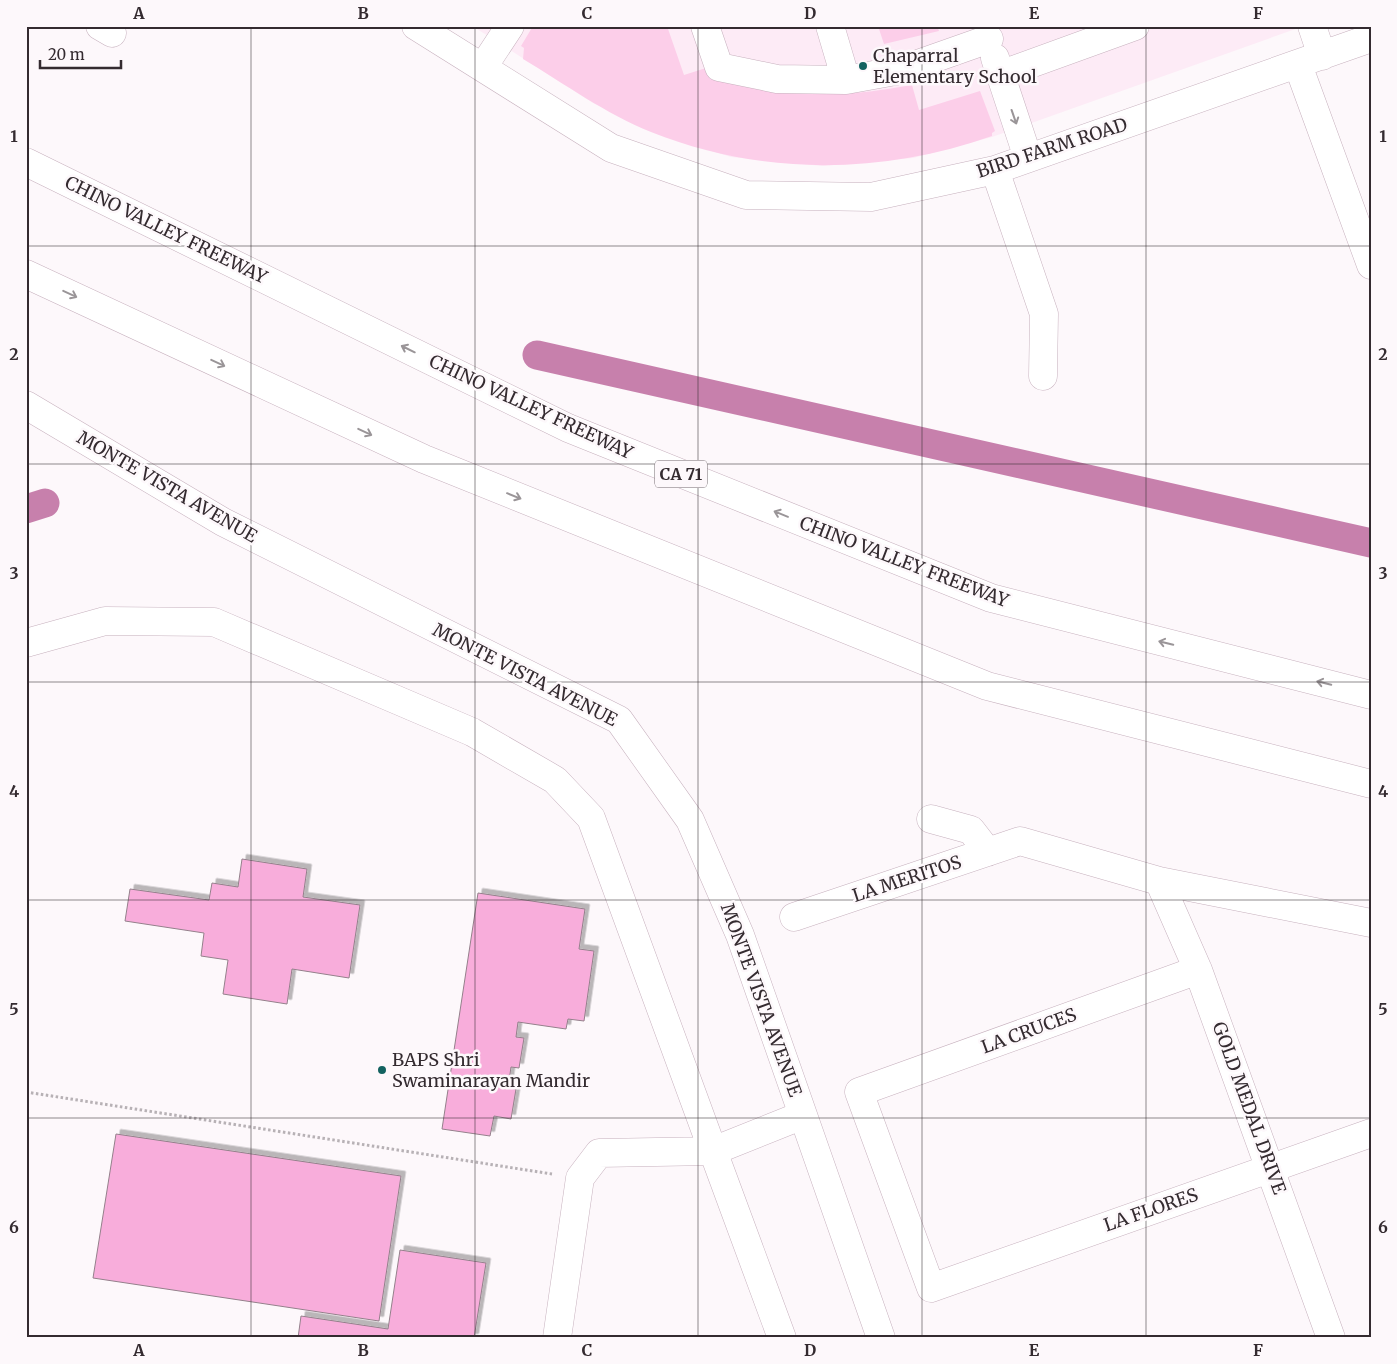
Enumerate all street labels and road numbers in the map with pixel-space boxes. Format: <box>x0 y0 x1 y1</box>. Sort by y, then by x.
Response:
street label: BIRD FARM ROAD <box>974 112 1130 183</box>
street label: CHINO VALLEY FREEWAY <box>61 171 271 289</box>
street label: CHINO VALLEY FREEWAY <box>426 349 637 464</box>
street label: MONTE VISTA AVENUE <box>73 426 262 548</box>
road number: CA 71 <box>655 460 707 488</box>
street label: CHINO VALLEY FREEWAY <box>796 511 1012 612</box>
street label: MONTE VISTA AVENUE <box>429 618 622 731</box>
street label: LA MERITOS <box>850 850 964 907</box>
street label: MONTE VISTA AVENUE <box>716 900 807 1100</box>
street label: LA CRUCES <box>978 1003 1080 1058</box>
street label: GOLD MEDAL DRIVE <box>1208 1019 1292 1198</box>
street label: LA FLORES <box>1101 1183 1201 1236</box>

